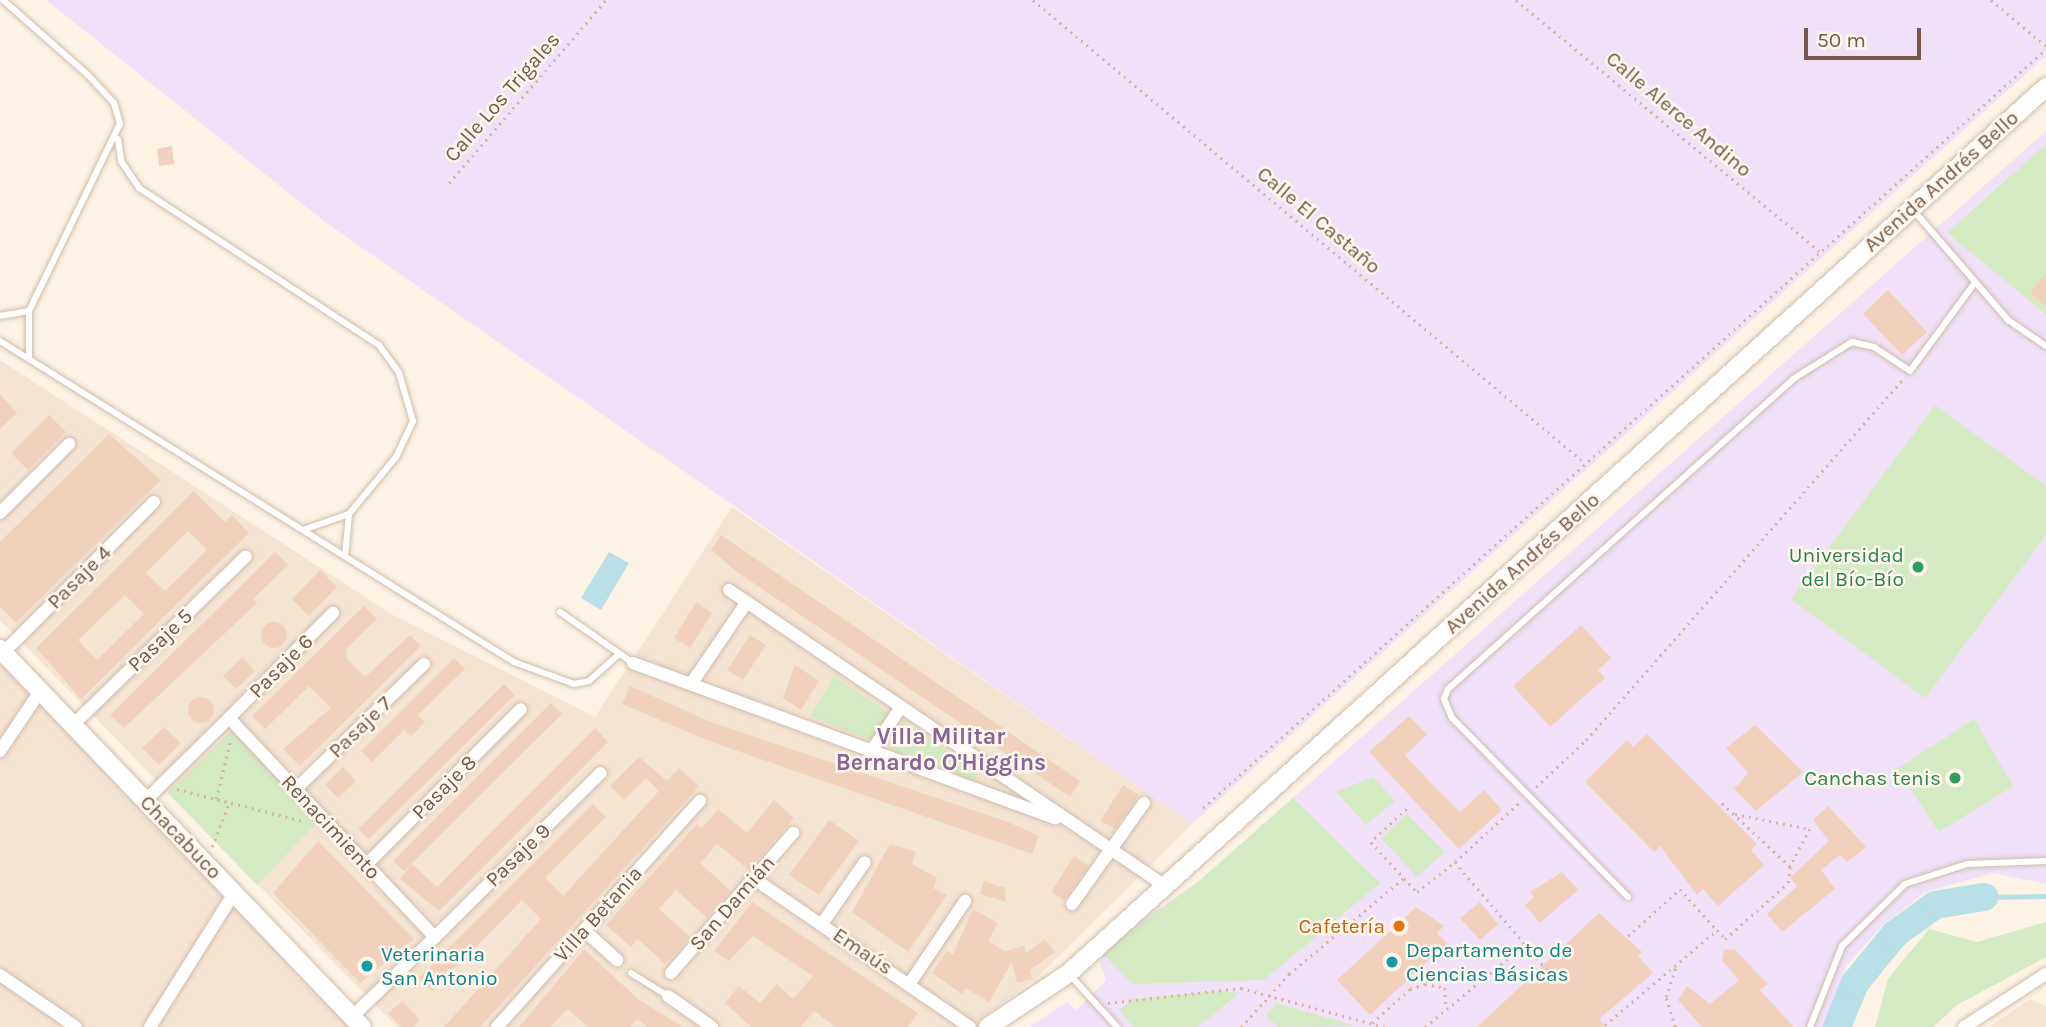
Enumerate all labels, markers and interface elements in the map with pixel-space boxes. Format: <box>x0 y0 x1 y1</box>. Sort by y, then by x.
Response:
scale bar <box>1808 14 1925 58</box>
street label: Calle Los Trigales <box>439 27 565 167</box>
text: 50 m <box>1817 28 1866 52</box>
street label: Calle Alerce Andino <box>1601 46 1757 182</box>
street label: Avenida Andrés Bello <box>1858 105 2024 257</box>
street label: Calle El Castaño <box>1252 161 1386 279</box>
street label: Avenida Andrés Bello <box>1439 487 1605 639</box>
street label: Pasaje 4 <box>42 540 116 614</box>
place label: Universidad del Bío-Bío <box>1789 542 1904 592</box>
marker: Universidad del Bío-Bío <box>1910 559 1926 575</box>
street label: Pasaje 5 <box>122 603 198 677</box>
street label: Pasaje 6 <box>244 629 318 703</box>
street label: Pasaje 7 <box>323 691 397 763</box>
district label: Villa Militar Bernardo O'Higgins <box>836 723 1046 777</box>
street label: Pasaje 8 <box>406 749 482 825</box>
place label: Canchas tenis <box>1804 765 1941 791</box>
street label: Renacimiento <box>276 770 386 884</box>
marker: Canchas tenis <box>1947 770 1963 786</box>
street label: Chacabuco <box>135 790 227 884</box>
street label: Pasaje 9 <box>480 818 556 892</box>
street label: San Damián <box>684 850 780 956</box>
street label: Villa Betania <box>548 861 648 967</box>
place label: Cafetería <box>1299 913 1385 939</box>
marker: Cafetería <box>1391 918 1407 934</box>
street label: Emaús <box>828 922 898 980</box>
place label: Departamento de Ciencias Básicas <box>1406 937 1572 987</box>
place label: Veterinaria San Antonio <box>381 941 497 991</box>
marker: Departamento de Ciencias Básicas <box>1384 954 1400 970</box>
marker: Veterinaria San Antonio <box>359 958 375 974</box>

